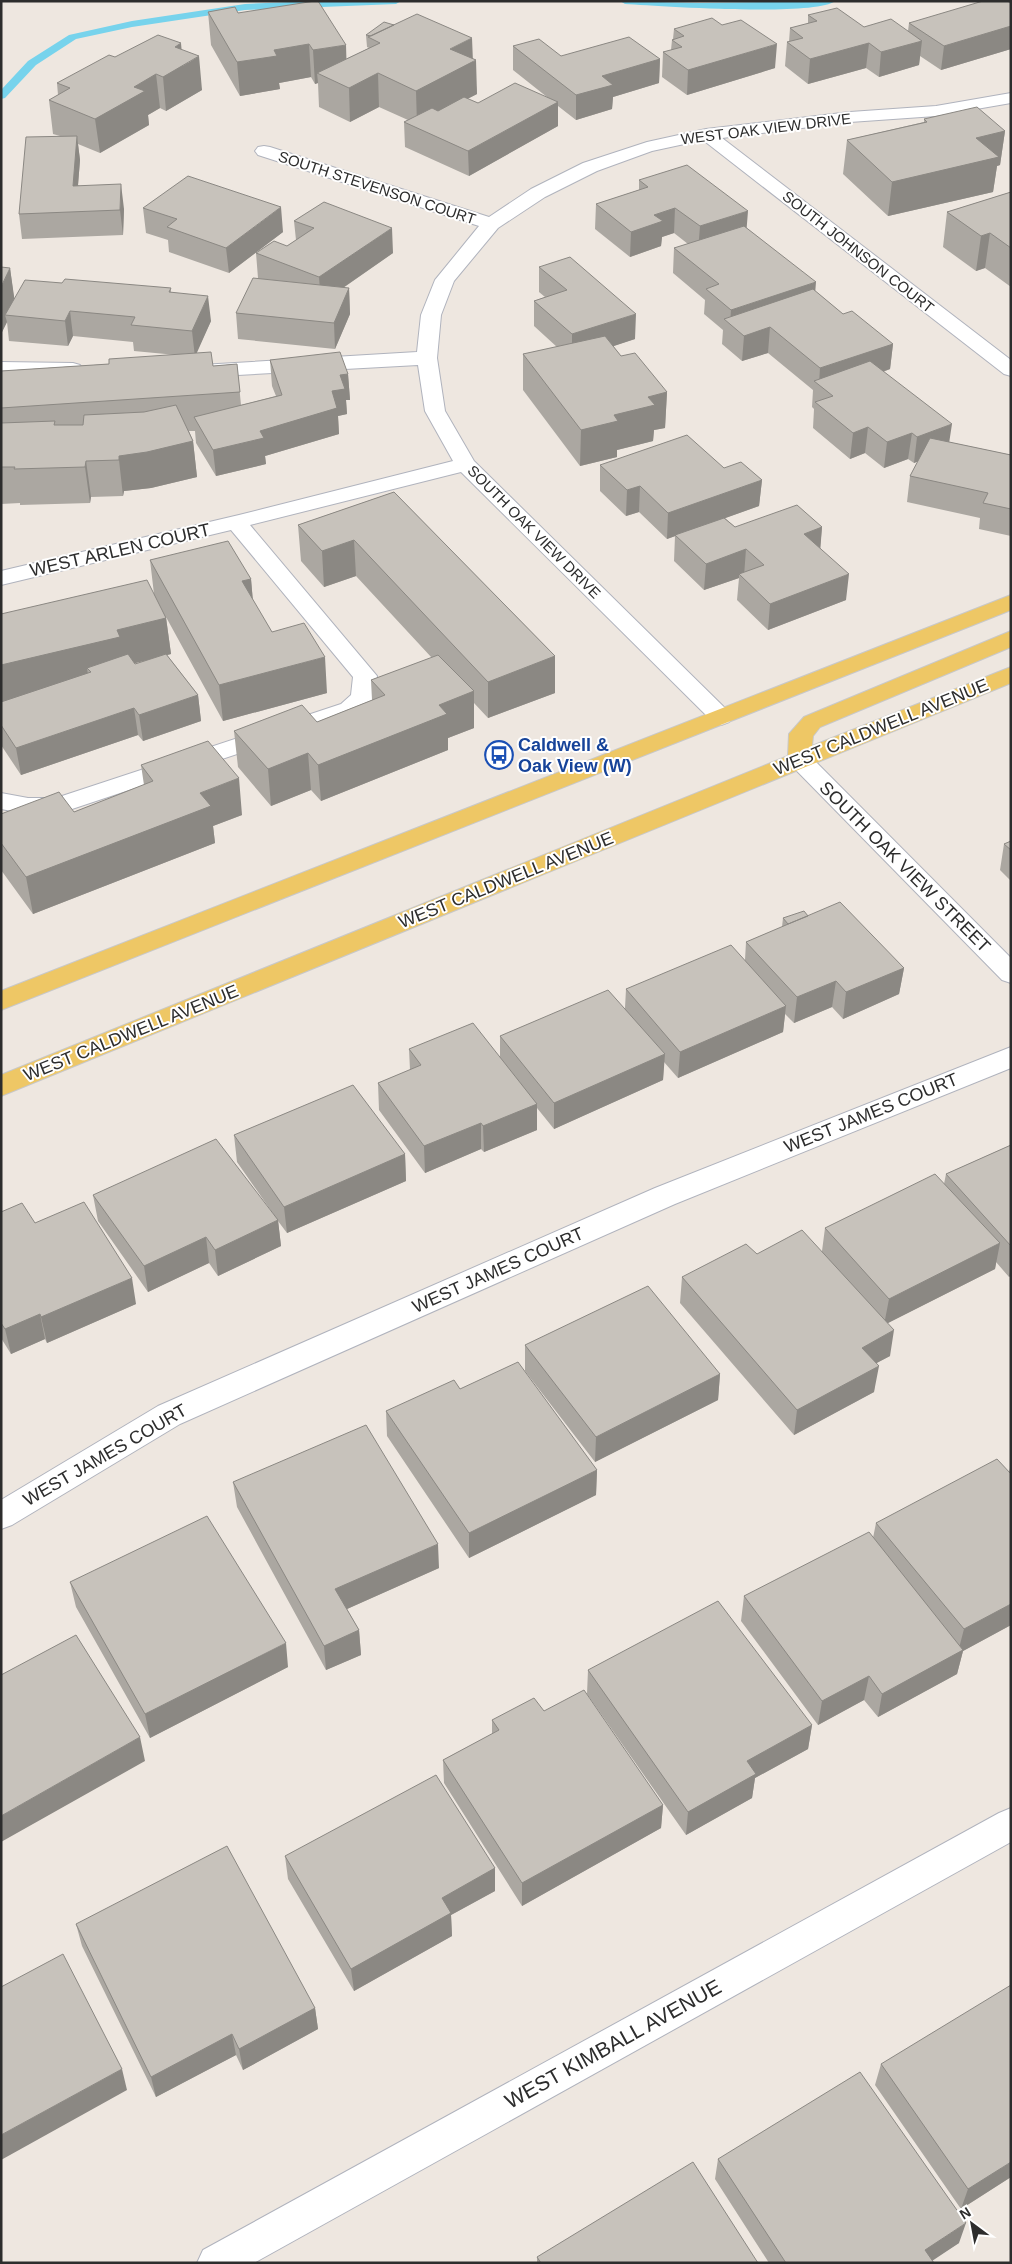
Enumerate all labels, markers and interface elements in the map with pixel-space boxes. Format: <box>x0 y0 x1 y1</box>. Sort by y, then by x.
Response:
street label: WEST OAK VIEW DRIVE <box>680 110 852 147</box>
street label: SOUTH STEVENSON COURT <box>276 148 478 228</box>
street label: SOUTH JOHNSON COURT <box>779 187 937 316</box>
street label: SOUTH OAK VIEW DRIVE <box>464 462 604 602</box>
street label: WEST ARLEN COURT <box>28 520 212 580</box>
street label: WEST CALDWELL AVENUE <box>771 675 991 779</box>
place label: Caldwell & Oak View (W) <box>518 735 632 776</box>
bus stop icon: Caldwell & Oak View (W) <box>484 740 514 770</box>
street label: SOUTH OAK VIEW STREET <box>816 778 994 956</box>
street label: WEST CALDWELL AVENUE <box>396 828 616 932</box>
street label: WEST CALDWELL AVENUE <box>21 981 241 1085</box>
street label: WEST JAMES COURT <box>781 1069 961 1157</box>
street label: WEST JAMES COURT <box>409 1223 587 1317</box>
street label: WEST JAMES COURT <box>20 1400 190 1510</box>
street label: WEST KIMBALL AVENUE <box>501 1974 725 2113</box>
north arrow <box>947 2199 997 2249</box>
text: N <box>957 2204 974 2222</box>

